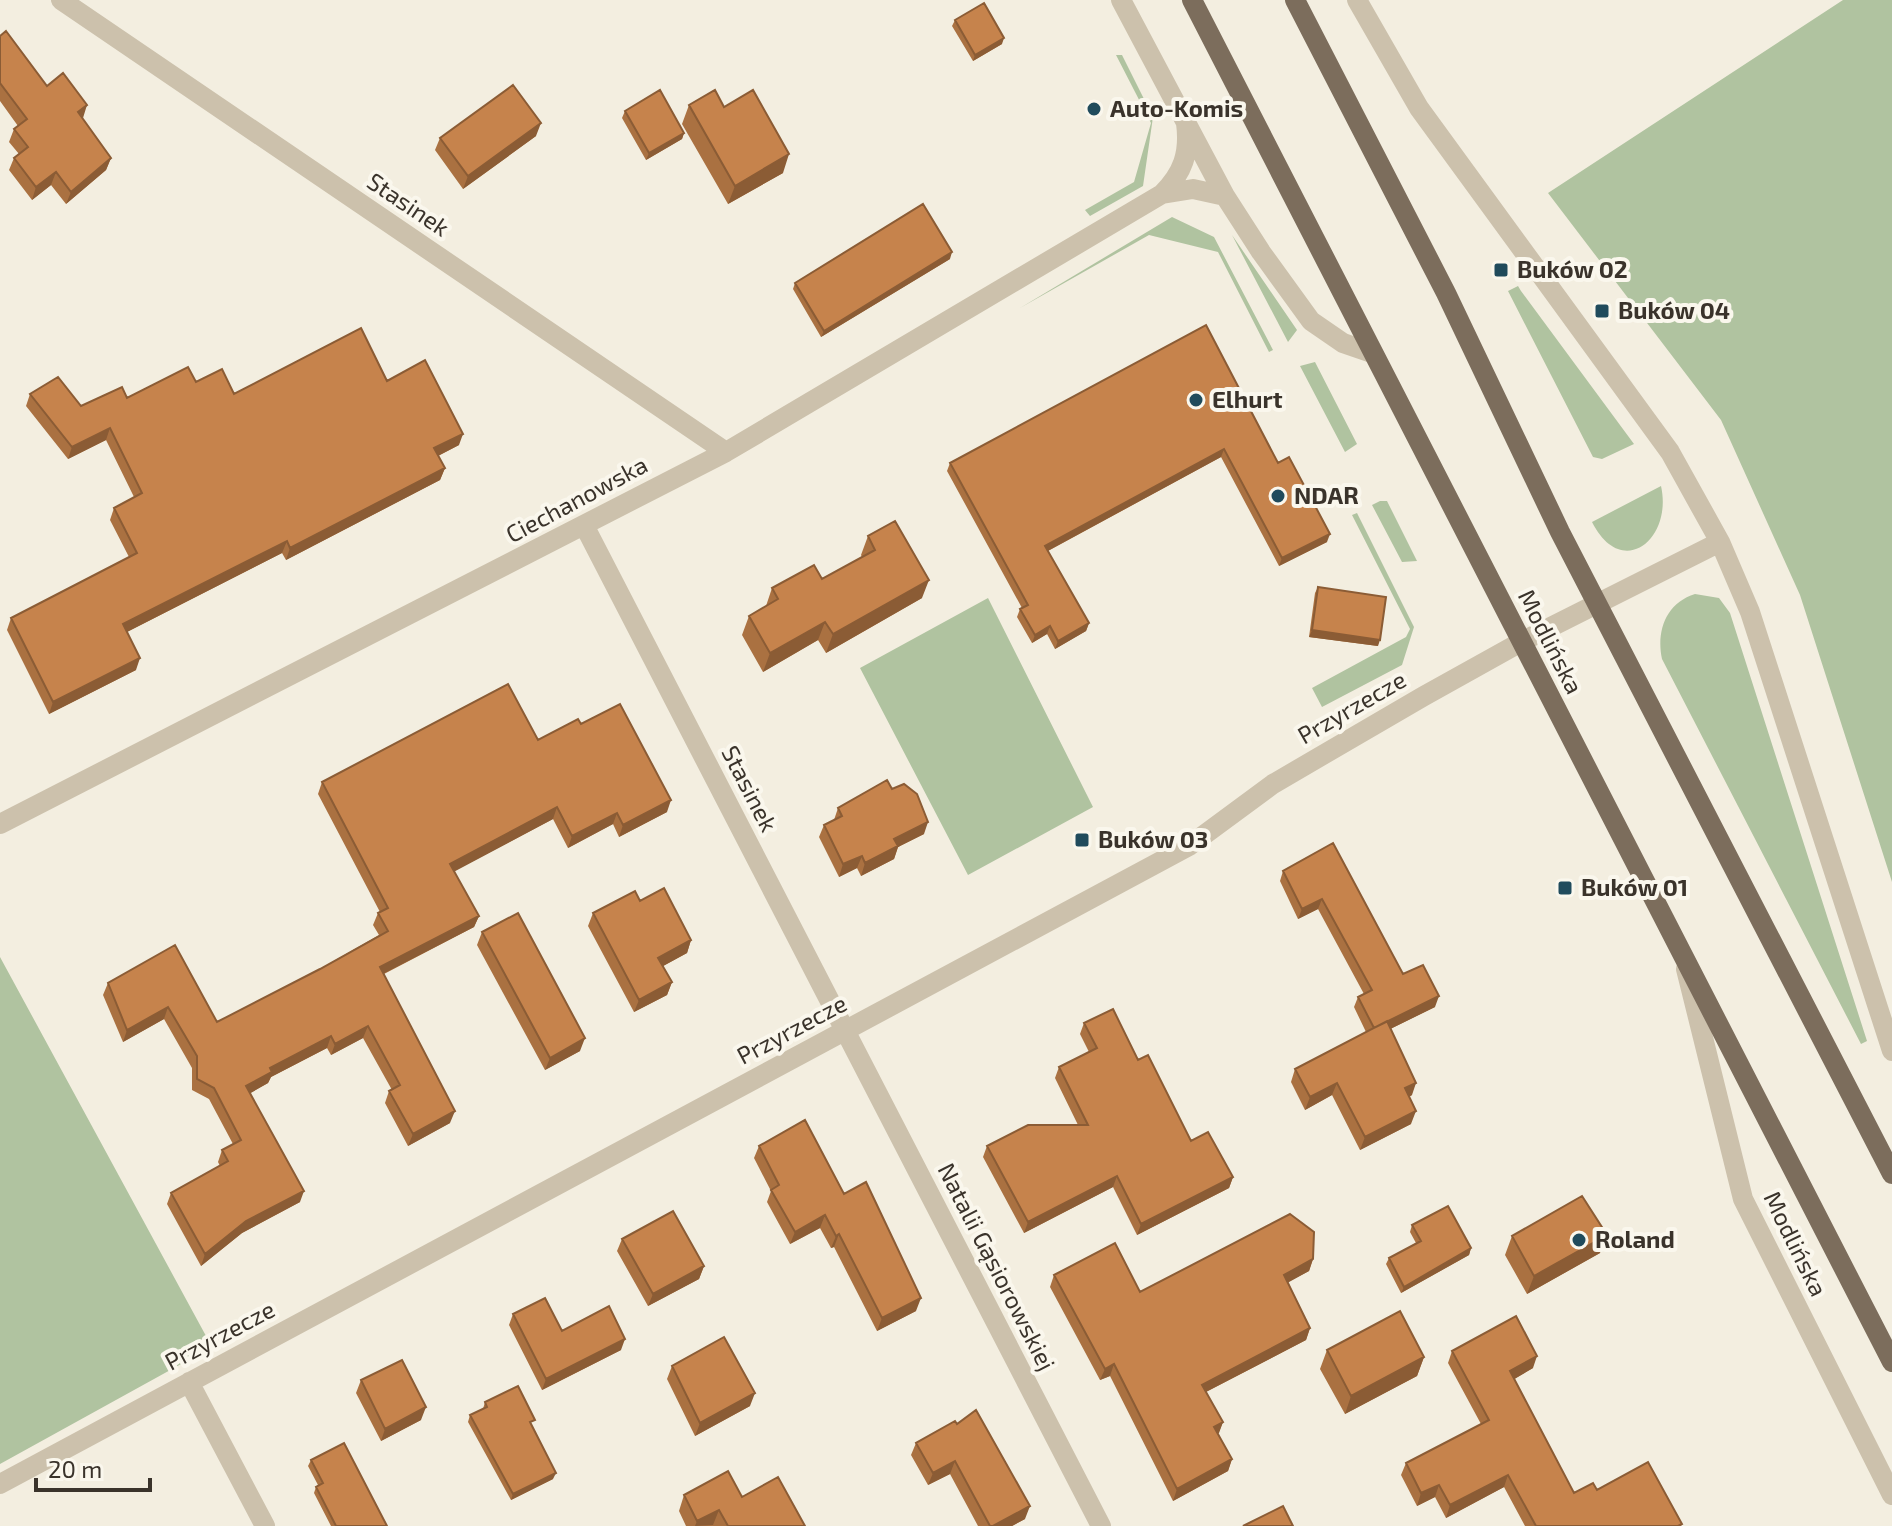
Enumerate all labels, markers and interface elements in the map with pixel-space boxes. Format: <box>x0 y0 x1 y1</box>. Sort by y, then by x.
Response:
place label: Auto-Komis <box>1110 93 1243 122</box>
marker: Auto-Komis <box>1085 100 1103 118</box>
street label: Stasinek <box>362 166 455 242</box>
place label: Buków 02 <box>1517 254 1628 283</box>
marker: Buków 02 <box>1492 261 1510 279</box>
place label: Buków 04 <box>1618 295 1730 324</box>
marker: Buków 04 <box>1593 302 1611 320</box>
place label: Elhurt <box>1212 384 1283 413</box>
marker: Elhurt <box>1187 391 1205 409</box>
street label: Ciechanowska <box>501 449 652 548</box>
place label: NDAR <box>1294 480 1359 509</box>
marker: NDAR <box>1269 487 1287 505</box>
street label: Modlińska <box>1513 584 1590 698</box>
street label: Przyrzecze <box>1292 664 1411 749</box>
street label: Stasinek <box>716 740 784 836</box>
place label: Buków 03 <box>1098 824 1208 853</box>
marker: Buków 03 <box>1073 831 1091 849</box>
place label: Buków 01 <box>1581 872 1688 901</box>
marker: Buków 01 <box>1556 879 1574 897</box>
street label: Przyrzecze <box>731 988 851 1070</box>
street label: Natalii Gąsiorowskiej <box>932 1158 1062 1375</box>
street label: Modlińska <box>1759 1186 1834 1301</box>
place label: Roland <box>1595 1224 1675 1253</box>
marker: Roland <box>1570 1231 1588 1249</box>
street label: Przyrzecze <box>159 1294 279 1376</box>
scale bar <box>36 1442 150 1492</box>
text: 20 m <box>48 1454 102 1483</box>

